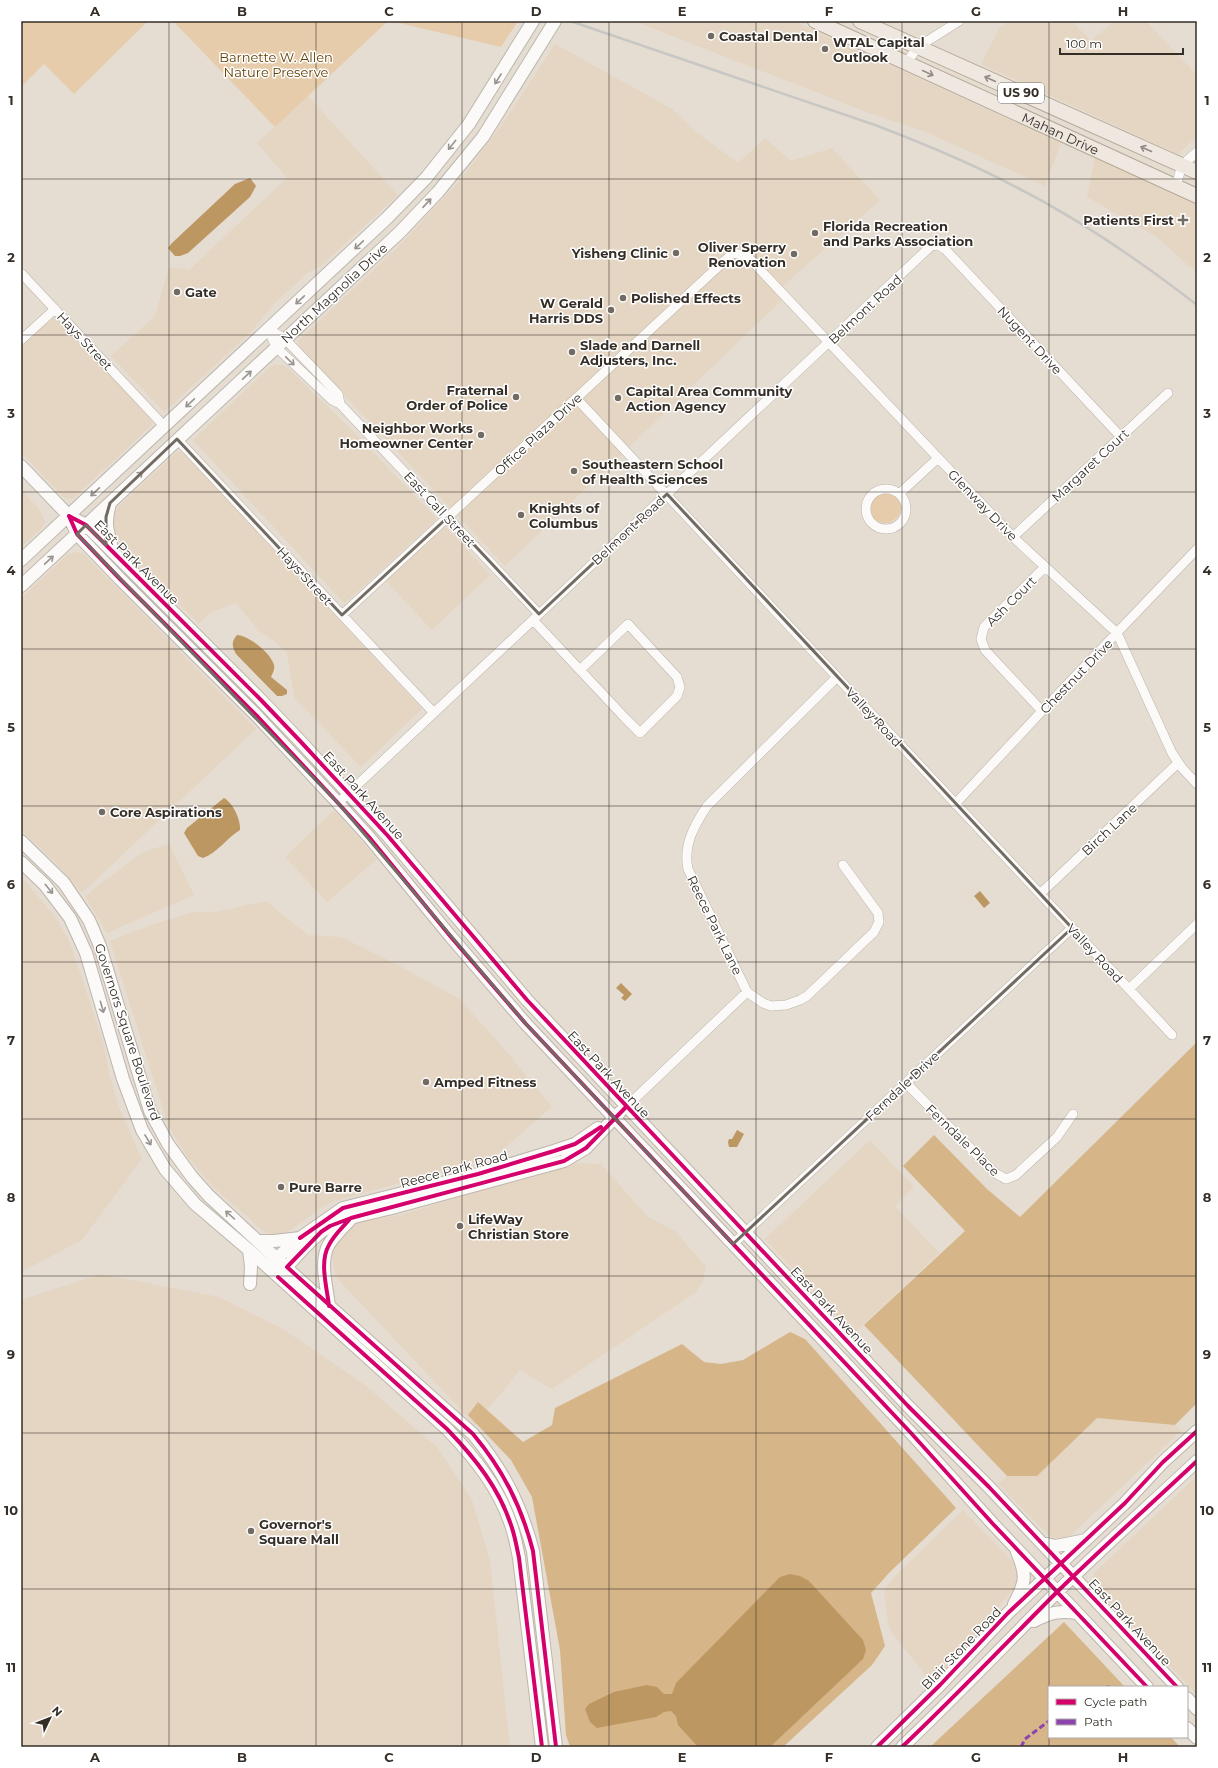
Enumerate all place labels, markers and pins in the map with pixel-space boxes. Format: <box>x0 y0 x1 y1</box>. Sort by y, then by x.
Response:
place label: Coastal Dental <box>719 28 818 44</box>
marker: Coastal Dental <box>706 31 716 41</box>
place label: WTAL Capital Outlook <box>833 34 925 65</box>
marker: WTAL Capital Outlook <box>820 44 830 54</box>
place label: Patients First <box>1083 212 1174 228</box>
marker: Patients First <box>1177 214 1189 226</box>
place label: Florida Recreation and Parks Association <box>823 218 973 249</box>
marker: Florida Recreation and Parks Association <box>810 228 820 238</box>
place label: Oliver Sperry Renovation <box>698 239 786 270</box>
place label: Yisheng Clinic <box>571 245 668 261</box>
marker: Yisheng Clinic <box>671 248 681 258</box>
marker: Oliver Sperry Renovation <box>789 249 799 259</box>
place label: Gate <box>185 284 217 300</box>
marker: Gate <box>172 287 182 297</box>
place label: Polished Effects <box>631 290 741 306</box>
marker: Polished Effects <box>618 293 628 303</box>
place label: W Gerald Harris DDS <box>529 295 603 326</box>
marker: W Gerald Harris DDS <box>606 305 616 315</box>
place label: Slade and Darnell Adjusters, Inc. <box>579 337 700 368</box>
marker: Slade and Darnell Adjusters, Inc. <box>567 347 577 357</box>
place label: Fraternal Order of Police <box>406 382 508 413</box>
place label: Capital Area Community Action Agency <box>625 383 793 414</box>
marker: Fraternal Order of Police <box>511 392 521 402</box>
marker: Capital Area Community Action Agency <box>613 393 623 403</box>
place label: Neighbor Works Homeowner Center <box>339 420 473 451</box>
marker: Neighbor Works Homeowner Center <box>476 430 486 440</box>
place label: Southeastern School of Health Sciences <box>582 456 723 487</box>
marker: Southeastern School of Health Sciences <box>569 466 579 476</box>
place label: Knights of Columbus <box>529 500 600 531</box>
marker: Knights of Columbus <box>516 510 526 520</box>
place label: Core Aspirations <box>110 804 222 820</box>
marker: Core Aspirations <box>97 807 107 817</box>
place label: Amped Fitness <box>433 1074 536 1090</box>
marker: Amped Fitness <box>421 1077 431 1087</box>
place label: Pure Barre <box>289 1179 362 1195</box>
marker: Pure Barre <box>276 1182 286 1192</box>
place label: LifeWay Christian Store <box>468 1211 569 1242</box>
marker: LifeWay Christian Store <box>455 1221 465 1231</box>
place label: Governor's Square Mall <box>259 1516 339 1547</box>
marker: Governor's Square Mall <box>246 1526 256 1536</box>

